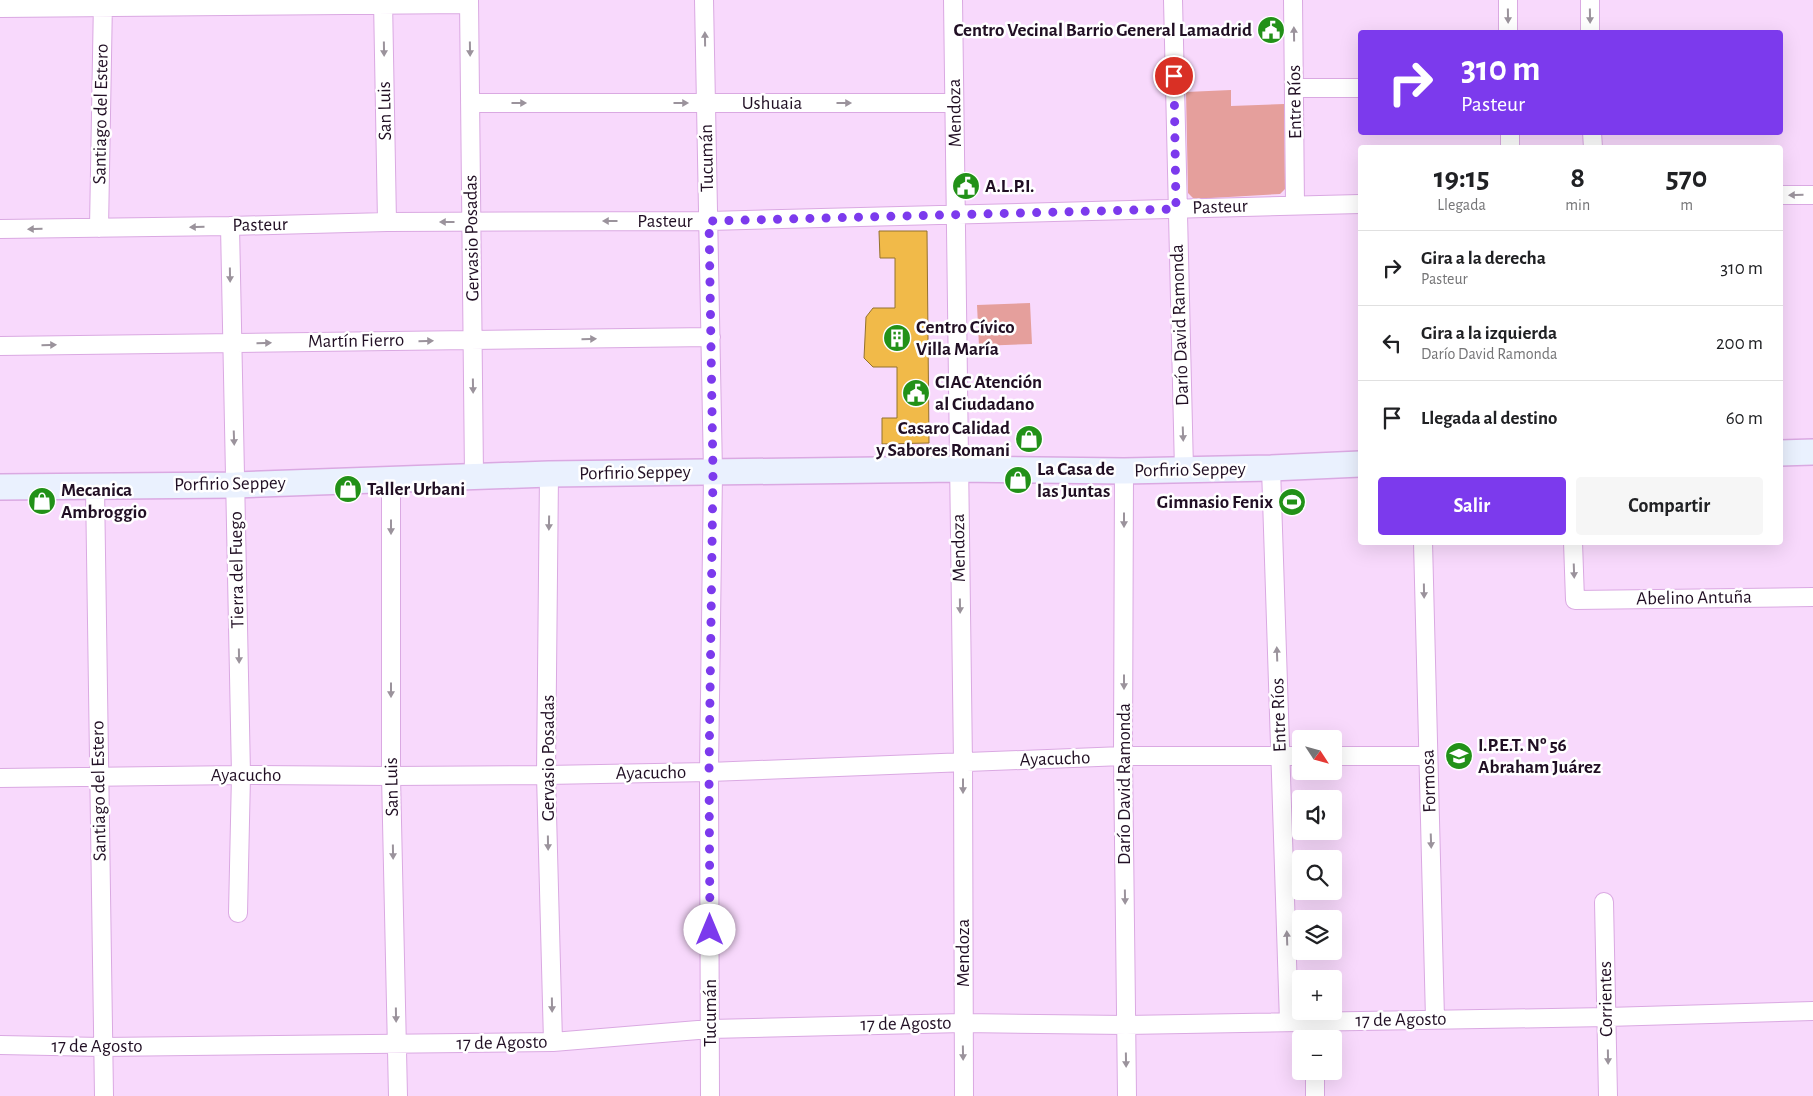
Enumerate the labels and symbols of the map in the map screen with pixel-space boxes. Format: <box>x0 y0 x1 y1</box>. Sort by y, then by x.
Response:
one-way arrow <box>1504 9 1512 25</box>
one-way arrow <box>1586 9 1594 25</box>
public building icon: Centro Vecinal Barrio General Lamadrid <box>1256 15 1286 45</box>
place label: Centro Vecinal Barrio General Lamadrid <box>953 21 1252 40</box>
one-way arrow <box>1290 25 1298 41</box>
one-way arrow <box>701 31 709 47</box>
one-way arrow <box>380 41 388 57</box>
one-way arrow <box>466 41 474 57</box>
street label: Santiago del Estero <box>90 43 112 185</box>
pin <box>1153 55 1195 97</box>
street label: Entre Ríos <box>1285 65 1305 139</box>
street label: Mendoza <box>945 78 965 148</box>
street label: San Luis <box>375 81 395 141</box>
street label: Ushuaia <box>742 94 803 113</box>
one-way arrow <box>511 99 527 107</box>
one-way arrow <box>674 99 690 107</box>
one-way arrow <box>836 99 852 107</box>
street label: Tucumán <box>697 124 717 192</box>
public building icon: A.L.P.I. <box>951 171 981 201</box>
street label: Gervasio Posadas <box>461 175 483 301</box>
place label: A.L.P.I. <box>985 177 1034 196</box>
one-way arrow <box>1788 191 1804 199</box>
street label: Pasteur <box>1192 197 1248 217</box>
street label: Pasteur <box>637 212 693 231</box>
street label: Pasteur <box>232 215 288 235</box>
one-way arrow <box>439 218 455 226</box>
one-way arrow <box>602 218 618 226</box>
one-way arrow <box>189 223 205 231</box>
one-way arrow <box>27 225 43 233</box>
street label: Darío David Ramonda <box>1168 244 1192 406</box>
one-way arrow <box>226 267 234 283</box>
place label: Centro Cívico Villa María <box>916 318 1015 359</box>
building icon: Centro Cívico Villa María <box>882 323 912 353</box>
street label: Martín Fierro <box>308 331 404 351</box>
one-way arrow <box>581 335 597 343</box>
one-way arrow <box>418 337 434 345</box>
one-way arrow <box>256 338 272 346</box>
one-way arrow <box>41 341 57 349</box>
place label: CIAC Atención al Ciudadano <box>935 373 1042 414</box>
one-way arrow <box>469 378 477 394</box>
public building icon: CIAC Atención al Ciudadano <box>901 378 931 408</box>
place label: Casaro Calidad y Sabores Romani <box>875 419 1010 460</box>
shop icon: Casaro Calidad y Sabores Romani <box>1014 424 1044 454</box>
one-way arrow <box>1179 426 1187 442</box>
one-way arrow <box>230 430 238 446</box>
place label: La Casa de las Juntas <box>1037 460 1114 501</box>
street label: Porfirio Seppey <box>1134 460 1246 480</box>
street label: Porfirio Seppey <box>579 463 691 483</box>
shop icon: La Casa de las Juntas <box>1003 465 1033 495</box>
street label: Porfirio Seppey <box>174 474 286 494</box>
shop icon: Taller Urbani <box>333 474 363 504</box>
place label: Taller Urbani <box>367 480 465 499</box>
place label: Mecanica Ambroggio <box>61 481 147 522</box>
shop icon: Mecanica Ambroggio <box>27 486 57 516</box>
sports icon: Gimnasio Fenix <box>1277 487 1307 517</box>
place label: Gimnasio Fenix <box>1157 493 1273 512</box>
street label: Tierra del Fuego <box>226 511 248 629</box>
one-way arrow <box>1120 512 1128 528</box>
street label: Mendoza <box>949 513 969 583</box>
one-way arrow <box>545 515 553 531</box>
one-way arrow <box>387 519 395 535</box>
one-way arrow <box>1570 563 1578 579</box>
one-way arrow <box>1420 583 1428 599</box>
street label: Abelino Antuña <box>1636 587 1752 609</box>
one-way arrow <box>956 598 964 614</box>
one-way arrow <box>1273 645 1281 661</box>
one-way arrow <box>235 648 243 664</box>
one-way arrow <box>1119 675 1127 691</box>
street label: Entre Ríos <box>1268 678 1290 752</box>
one-way arrow <box>387 682 395 698</box>
street label: Gervasio Posadas <box>539 695 558 821</box>
street label: Darío David Ramonda <box>1115 703 1134 865</box>
street label: Santiago del Estero <box>88 720 110 862</box>
north arrow <box>1292 730 1342 780</box>
place label: I.P.E.T. Nº 56 Abraham Juárez <box>1478 736 1601 777</box>
school or university icon: I.P.E.T. Nº 56 Abraham Juárez <box>1444 741 1474 771</box>
street label: Ayacucho <box>1019 748 1091 770</box>
street label: Formosa <box>1418 749 1440 813</box>
street label: San Luis <box>382 757 402 817</box>
street label: Ayacucho <box>615 763 687 783</box>
street label: Ayacucho <box>211 766 281 785</box>
one-way arrow <box>959 778 967 794</box>
one-way arrow <box>1427 833 1435 849</box>
one-way arrow <box>544 835 552 851</box>
one-way arrow <box>389 844 397 860</box>
one-way arrow <box>1121 890 1129 906</box>
position arrow <box>683 903 735 955</box>
street label: Mendoza <box>954 918 973 987</box>
one-way arrow <box>1282 930 1290 946</box>
street label: Corrientes <box>1596 961 1616 1037</box>
street label: Tucumán <box>701 979 720 1047</box>
one-way arrow <box>549 998 557 1014</box>
one-way arrow <box>392 1007 400 1023</box>
street label: 17 de Agosto <box>1355 1010 1447 1030</box>
street label: 17 de Agosto <box>860 1014 952 1034</box>
street label: 17 de Agosto <box>456 1033 548 1053</box>
street label: 17 de Agosto <box>51 1037 143 1056</box>
one-way arrow <box>959 1045 967 1061</box>
one-way arrow <box>1604 1049 1612 1065</box>
one-way arrow <box>1123 1052 1131 1068</box>

